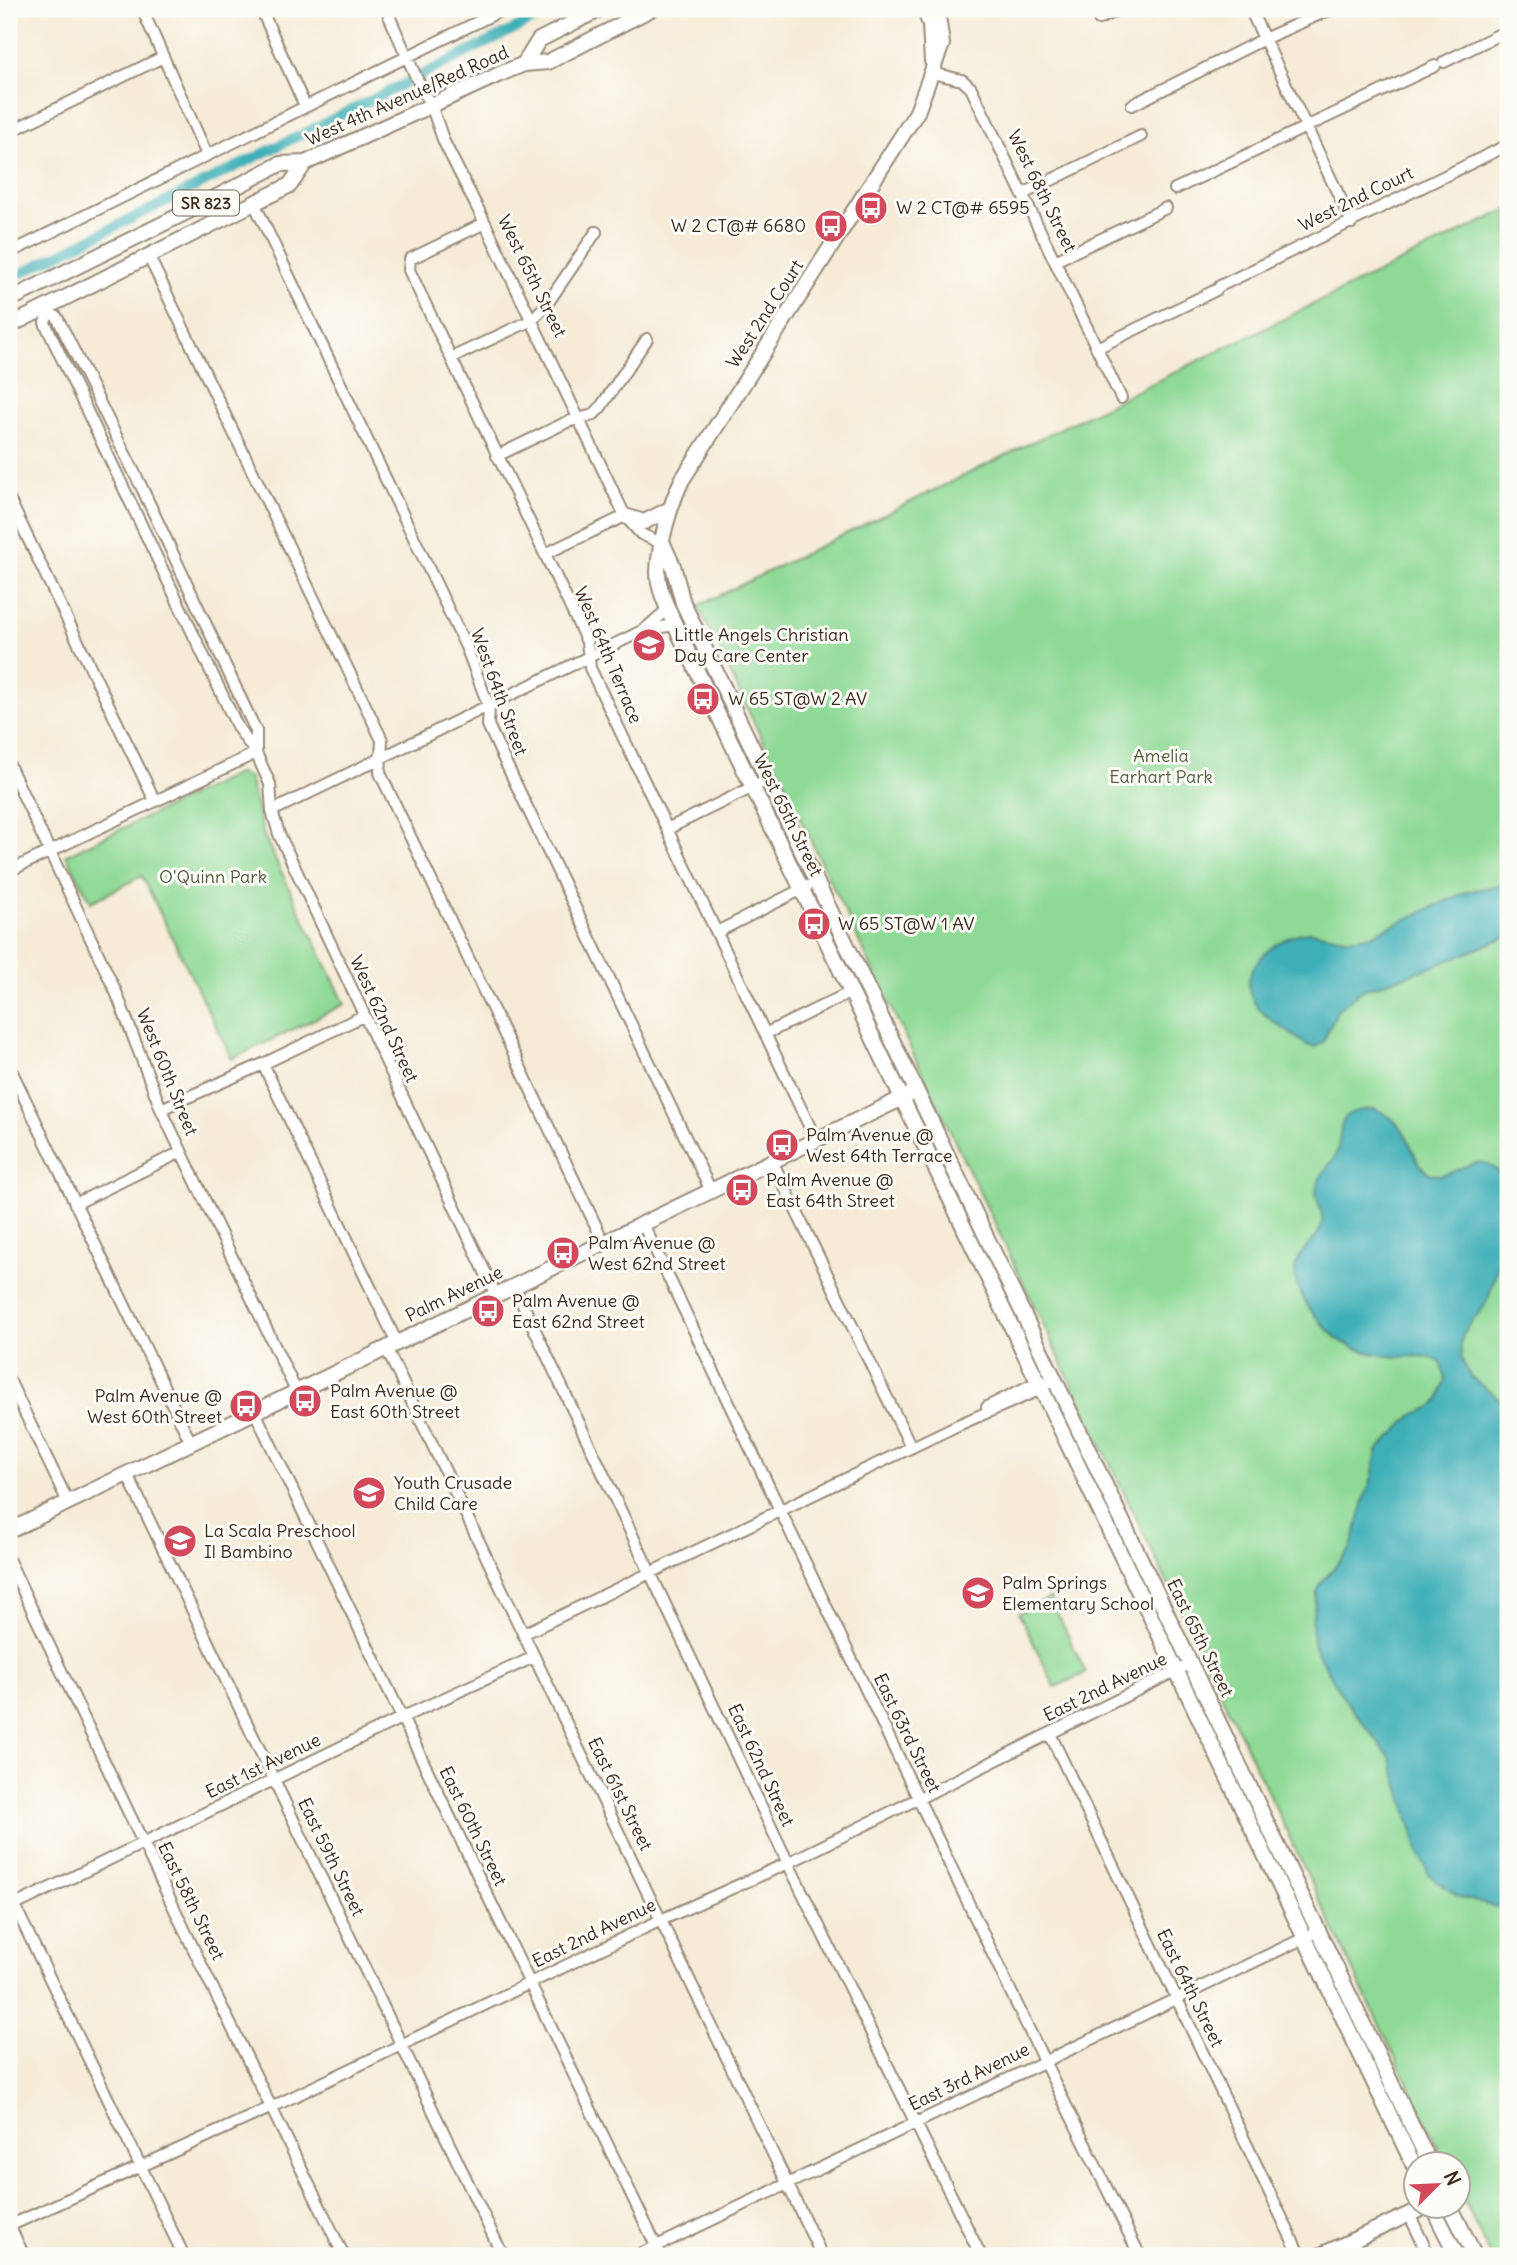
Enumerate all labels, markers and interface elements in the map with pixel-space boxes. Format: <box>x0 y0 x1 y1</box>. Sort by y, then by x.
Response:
street label: West 4th Avenue/Red Road <box>302 40 512 151</box>
street label: West 68th Street <box>1003 126 1082 256</box>
street label: West 2nd Court <box>1295 161 1417 236</box>
bus stop icon: W 2 CT@# 6595 <box>852 189 890 227</box>
road number: SR 823 <box>173 190 239 216</box>
place label: W 2 CT@# 6595 <box>896 196 1030 219</box>
bus stop icon: W 2 CT@# 6680 <box>812 207 850 245</box>
street label: West 65th Street <box>493 211 572 341</box>
place label: W 2 CT@# 6680 <box>671 214 806 237</box>
street label: West 2nd Court <box>721 255 808 372</box>
street label: West 64th Terrace <box>569 583 648 727</box>
place label: Little Angels Christian Day Care Center <box>674 623 849 667</box>
street label: West 64th Street <box>466 625 533 758</box>
school or university icon: Little Angels Christian Day Care Center <box>630 626 668 664</box>
bus stop icon: W 65 ST@W 2 AV <box>684 680 722 718</box>
place label: W 65 ST@W 2 AV <box>728 687 867 710</box>
park label: Amelia Earhart Park <box>1109 744 1213 788</box>
street label: West 65th Street <box>749 750 828 880</box>
park label: O'Quinn Park <box>159 865 267 888</box>
bus stop icon: W 65 ST@W 1 AV <box>795 905 833 943</box>
place label: W 65 ST@W 1 AV <box>838 912 975 935</box>
street label: West 62nd Street <box>345 952 424 1086</box>
street label: West 60th Street <box>132 1005 203 1139</box>
place label: Palm Avenue @ West 64th Terrace <box>806 1123 953 1167</box>
bus stop icon: Palm Avenue @ West 64th Terrace <box>763 1126 801 1164</box>
place label: Palm Avenue @ East 64th Street <box>766 1168 895 1212</box>
bus stop icon: Palm Avenue @ East 64th Street <box>723 1171 761 1209</box>
place label: Palm Avenue @ West 62nd Street <box>588 1231 726 1275</box>
bus stop icon: Palm Avenue @ West 62nd Street <box>544 1234 582 1272</box>
street label: Palm Avenue <box>402 1260 506 1327</box>
place label: Palm Avenue @ East 62nd Street <box>512 1289 645 1333</box>
bus stop icon: Palm Avenue @ East 62nd Street <box>469 1292 507 1330</box>
place label: Palm Avenue @ East 60th Street <box>330 1379 460 1423</box>
bus stop icon: Palm Avenue @ East 60th Street <box>286 1382 324 1420</box>
place label: Palm Avenue @ West 60th Street <box>87 1384 222 1428</box>
bus stop icon: Palm Avenue @ West 60th Street <box>227 1387 265 1425</box>
place label: Youth Crusade Child Care <box>394 1471 512 1515</box>
school or university icon: Youth Crusade Child Care <box>350 1474 388 1512</box>
place label: La Scala Preschool Il Bambino <box>204 1519 355 1563</box>
school or university icon: La Scala Preschool Il Bambino <box>161 1522 199 1560</box>
place label: Palm Springs Elementary School <box>1002 1571 1154 1615</box>
school or university icon: Palm Springs Elementary School <box>959 1574 997 1612</box>
street label: East 65th Street <box>1162 1575 1239 1701</box>
street label: East 2nd Avenue <box>1039 1647 1170 1726</box>
street label: East 63rd Street <box>869 1669 946 1796</box>
street label: East 62nd Street <box>723 1700 800 1830</box>
street label: East 1st Avenue <box>201 1728 324 1803</box>
street label: East 61st Street <box>583 1733 658 1854</box>
street label: East 60th Street <box>435 1762 512 1889</box>
street label: East 59th Street <box>293 1794 370 1920</box>
street label: East 58th Street <box>153 1838 230 1964</box>
street label: East 2nd Avenue <box>528 1893 659 1972</box>
street label: East 64th Street <box>1152 1925 1229 2051</box>
street label: East 3rd Avenue <box>905 2037 1033 2116</box>
north arrow <box>1402 2150 1472 2220</box>
text: N <box>1439 2167 1466 2189</box>

